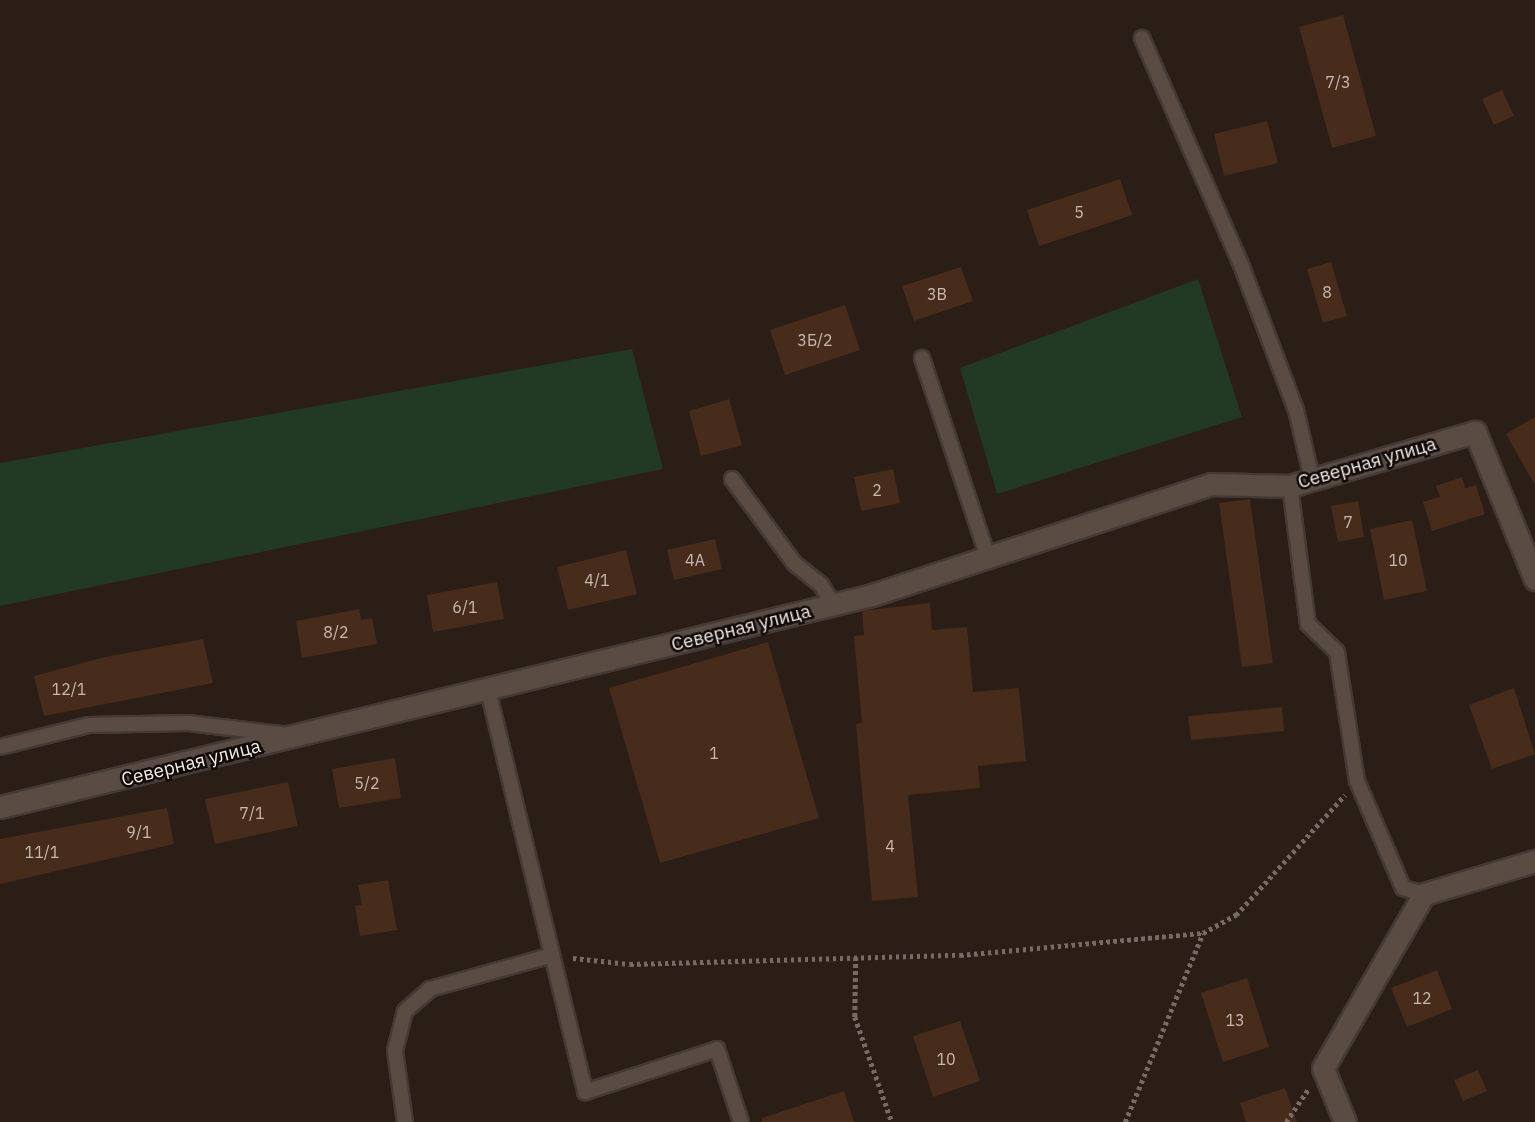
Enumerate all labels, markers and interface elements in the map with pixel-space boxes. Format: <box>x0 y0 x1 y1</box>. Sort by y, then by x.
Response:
house number: 7/3 <box>1325 72 1351 92</box>
house number: 5 <box>1074 202 1084 222</box>
house number: 8 <box>1322 282 1332 302</box>
house number: 3В <box>927 284 947 304</box>
house number: 3Б/2 <box>797 330 833 350</box>
street label: Северная улица <box>1295 432 1439 494</box>
house number: 2 <box>872 480 882 500</box>
house number: 7 <box>1343 512 1353 532</box>
house number: 4А <box>685 550 705 570</box>
house number: 10 <box>1388 550 1408 570</box>
house number: 4/1 <box>584 570 610 590</box>
house number: 6/1 <box>452 597 478 617</box>
street label: Северная улица <box>669 600 813 656</box>
house number: 8/2 <box>323 622 349 642</box>
house number: 12/1 <box>52 679 86 699</box>
street label: Северная улица <box>119 735 263 791</box>
house number: 1 <box>709 743 719 763</box>
house number: 5/2 <box>354 773 380 793</box>
house number: 7/1 <box>239 803 265 823</box>
house number: 9/1 <box>126 822 152 842</box>
house number: 4 <box>885 836 895 856</box>
house number: 11/1 <box>25 842 59 862</box>
house number: 12 <box>1412 988 1432 1008</box>
house number: 13 <box>1225 1010 1245 1030</box>
house number: 10 <box>936 1049 956 1069</box>

